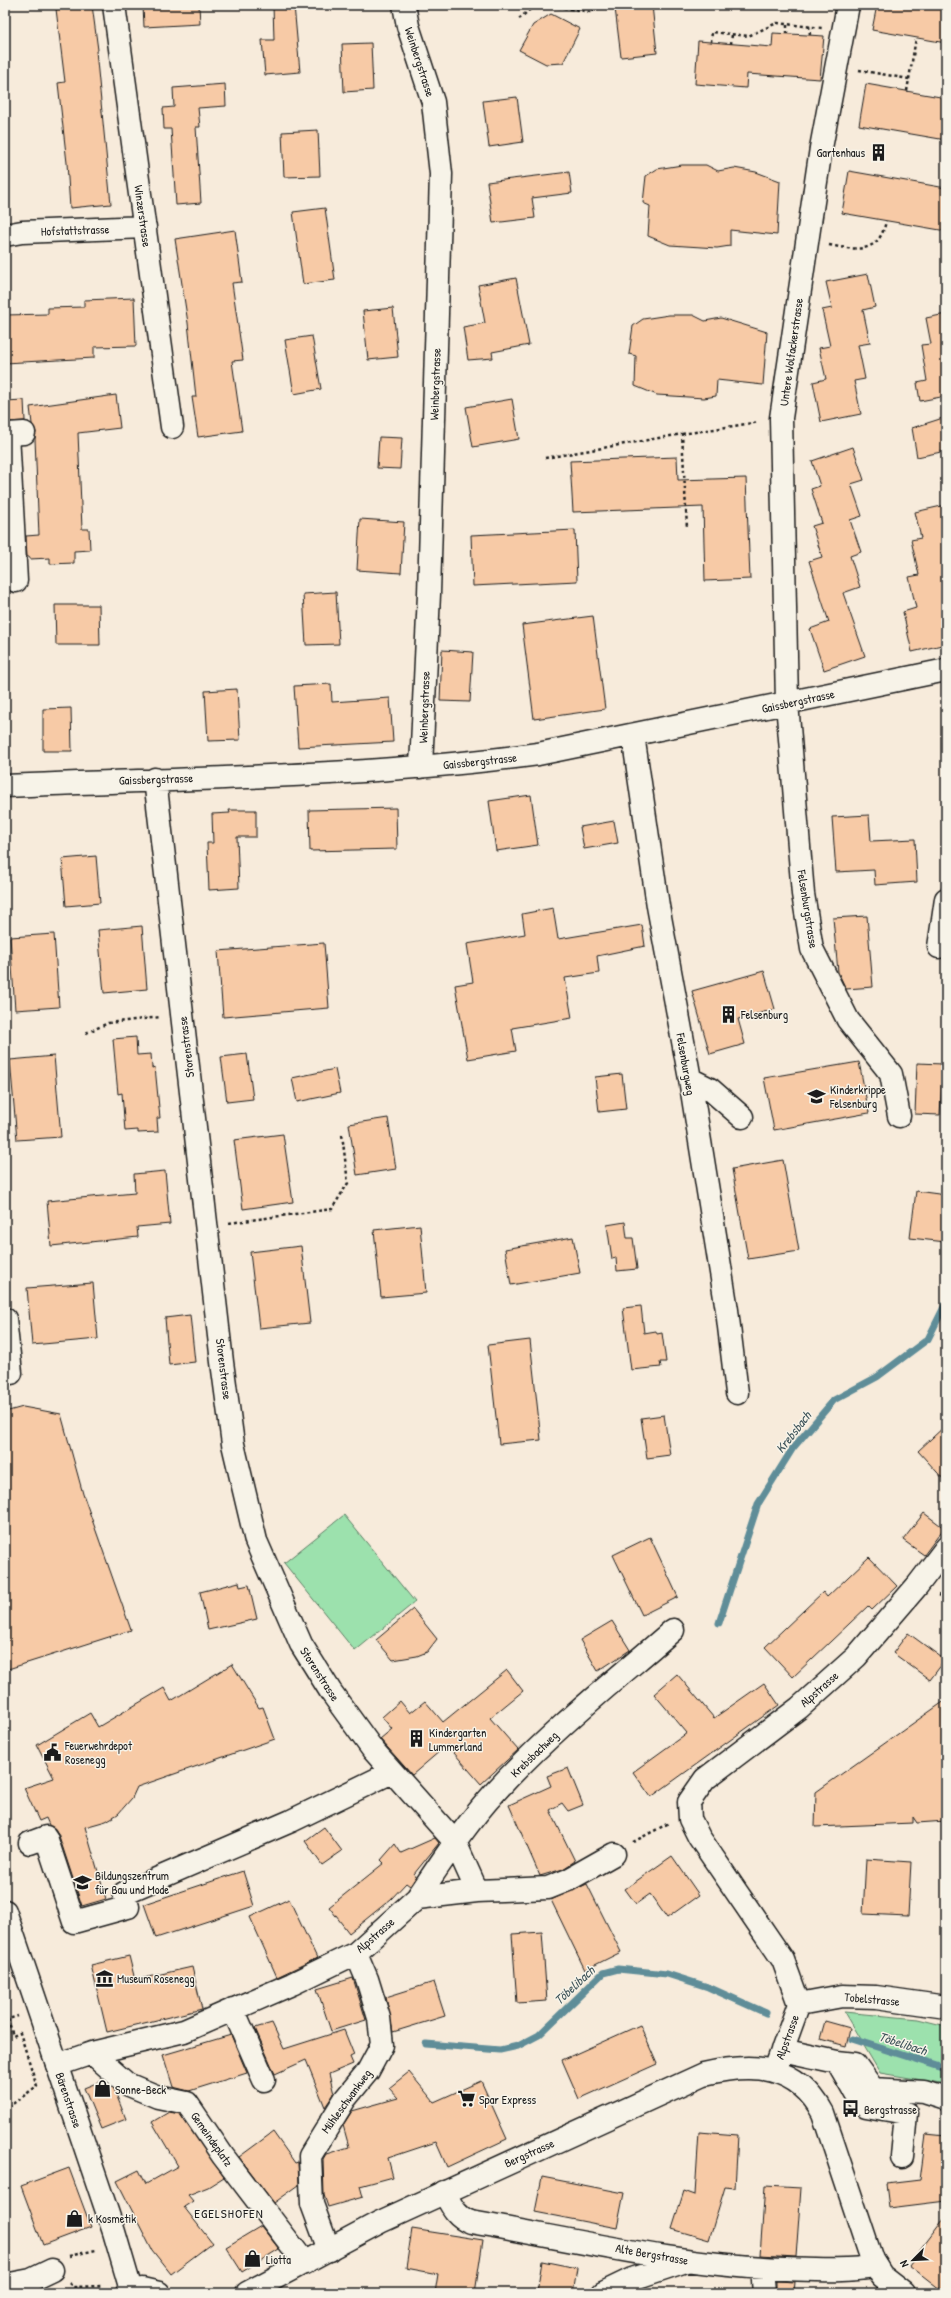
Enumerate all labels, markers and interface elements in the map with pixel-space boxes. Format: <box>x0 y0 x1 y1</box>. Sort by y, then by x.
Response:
street label: Weinbergstrasse <box>401 25 439 99</box>
building icon: Gartenhaus <box>868 142 888 162</box>
place label: Gartenhaus <box>816 144 865 161</box>
street label: Winzerstrasse <box>130 184 156 248</box>
street label: Hofstattstrasse <box>40 220 110 240</box>
street label: Untere Wolfackerstrasse <box>775 297 807 407</box>
street label: Weinbergstrasse <box>425 347 445 420</box>
street label: Weinbergstrasse <box>414 670 434 743</box>
street label: Gaissbergstrasse <box>760 685 836 717</box>
street label: Gaissbergstrasse <box>442 749 518 773</box>
street label: Gaissbergstrasse <box>119 769 194 789</box>
street label: Felsenburgstrasse <box>793 868 823 950</box>
building icon: Felsenburg <box>718 1004 738 1024</box>
place label: Felsenburg <box>740 1006 788 1023</box>
street label: Storenstrasse <box>174 1015 198 1079</box>
street label: Felsenburgweg <box>672 1031 700 1096</box>
place label: Kinderkrippe Felsenburg <box>829 1081 886 1112</box>
school or university icon: Kinderkrippe Felsenburg <box>807 1086 827 1106</box>
street label: Storenstrasse <box>212 1337 236 1401</box>
water label: Krebsbach <box>771 1406 816 1457</box>
street label: Storenstrasse <box>296 1644 344 1705</box>
street label: Alpstrasse <box>796 1667 842 1711</box>
place label: Kindergarten Lummerland <box>429 1724 486 1755</box>
street label: Krebsbachweg <box>506 1727 562 1781</box>
building icon: Kindergarten Lummerland <box>406 1729 426 1749</box>
place label: Feuerwehrdepot Rosenegg <box>64 1737 133 1768</box>
public building icon: Feuerwehrdepot Rosenegg <box>42 1742 62 1762</box>
place label: Bildungszentrum für Bau und Mode <box>95 1867 169 1898</box>
school or university icon: Bildungszentrum für Bau und Mode <box>72 1872 92 1892</box>
street label: Alpstrasse <box>352 1913 398 1957</box>
water label: Töbelibach <box>550 1961 599 2008</box>
museum icon: Museum Rosenegg <box>94 1968 114 1988</box>
place label: Museum Rosenegg <box>117 1970 195 1987</box>
street label: Tobelstrasse <box>844 1988 901 2010</box>
street label: Alpstrasse <box>771 2012 803 2062</box>
water label: Töbelibach <box>877 2027 931 2060</box>
street label: Mühleschwankweg <box>317 2065 375 2137</box>
street label: Bärenstrasse <box>52 2070 87 2130</box>
shop icon: Sonne-Beck <box>92 2079 112 2099</box>
place label: Sonne-Beck <box>115 2081 166 2098</box>
supermarket icon: Spar Express <box>456 2089 476 2109</box>
place label: Spar Express <box>479 2091 537 2108</box>
bus stop icon: Bergstrasse <box>841 2099 861 2119</box>
place label: Bergstrasse <box>864 2101 917 2118</box>
street label: Gemeindeplatz <box>187 2108 237 2170</box>
street label: Bergstrasse <box>501 2134 557 2172</box>
district label: EGELSHOFEN <box>194 2204 264 2222</box>
shop icon: k Kosmetik <box>65 2208 85 2228</box>
place label: k Kosmetik <box>88 2210 136 2227</box>
street label: Alte Bergstrasse <box>614 2239 690 2269</box>
north arrow <box>893 2240 933 2280</box>
shop icon: Liotta <box>243 2249 263 2269</box>
place label: Liotta <box>266 2251 291 2268</box>
text: N <box>896 2258 911 2270</box>

